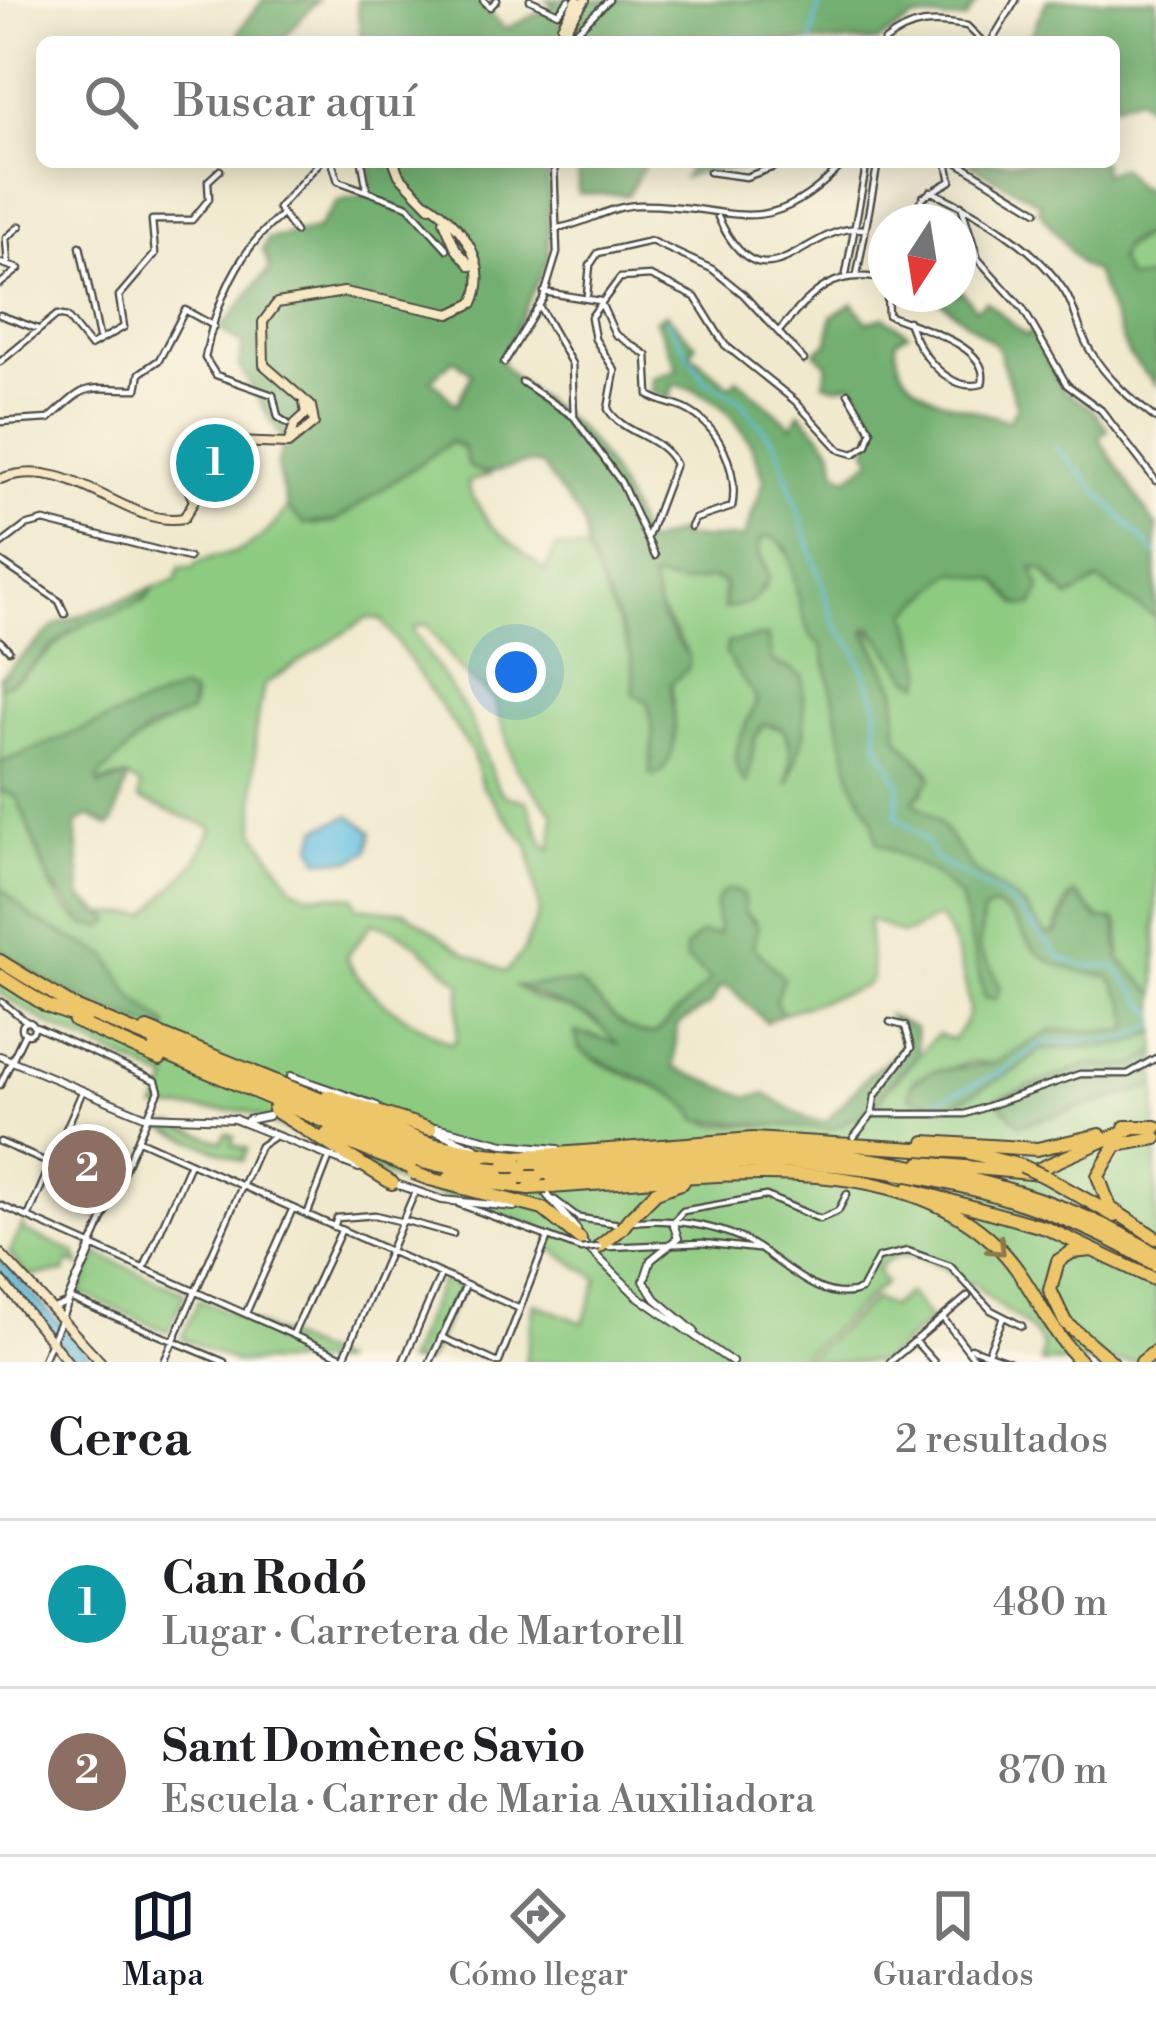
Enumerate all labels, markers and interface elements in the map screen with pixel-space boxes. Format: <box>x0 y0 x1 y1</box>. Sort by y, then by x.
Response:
search box <box>36 36 1120 168</box>
icon: search <box>78 69 144 135</box>
text: Buscar aquí <box>174 74 416 131</box>
north arrow <box>868 204 976 312</box>
pin: 1 <box>176 418 254 508</box>
your location <box>486 642 546 702</box>
pin: 2 <box>48 1124 126 1214</box>
one-way arrow <box>984 1233 1006 1255</box>
text: Cerca <box>48 1408 191 1472</box>
text: 2 resultados <box>895 1416 1108 1465</box>
text: Can Rodó <box>162 1551 367 1608</box>
text: 1 <box>78 1579 96 1628</box>
text: 480 m <box>993 1579 1108 1628</box>
text: Lugar · Carretera de Martorell <box>162 1608 684 1657</box>
text: Sant Domènec Savio <box>162 1719 586 1776</box>
text: 2 <box>75 1747 99 1796</box>
text: 870 m <box>998 1747 1108 1796</box>
text: Escuela · Carrer de Maria Auxiliadora <box>162 1776 815 1825</box>
tab: Mapa <box>122 1883 204 1996</box>
tab: Cómo llegar <box>448 1883 628 1996</box>
tab: Guardados <box>873 1883 1034 1996</box>

